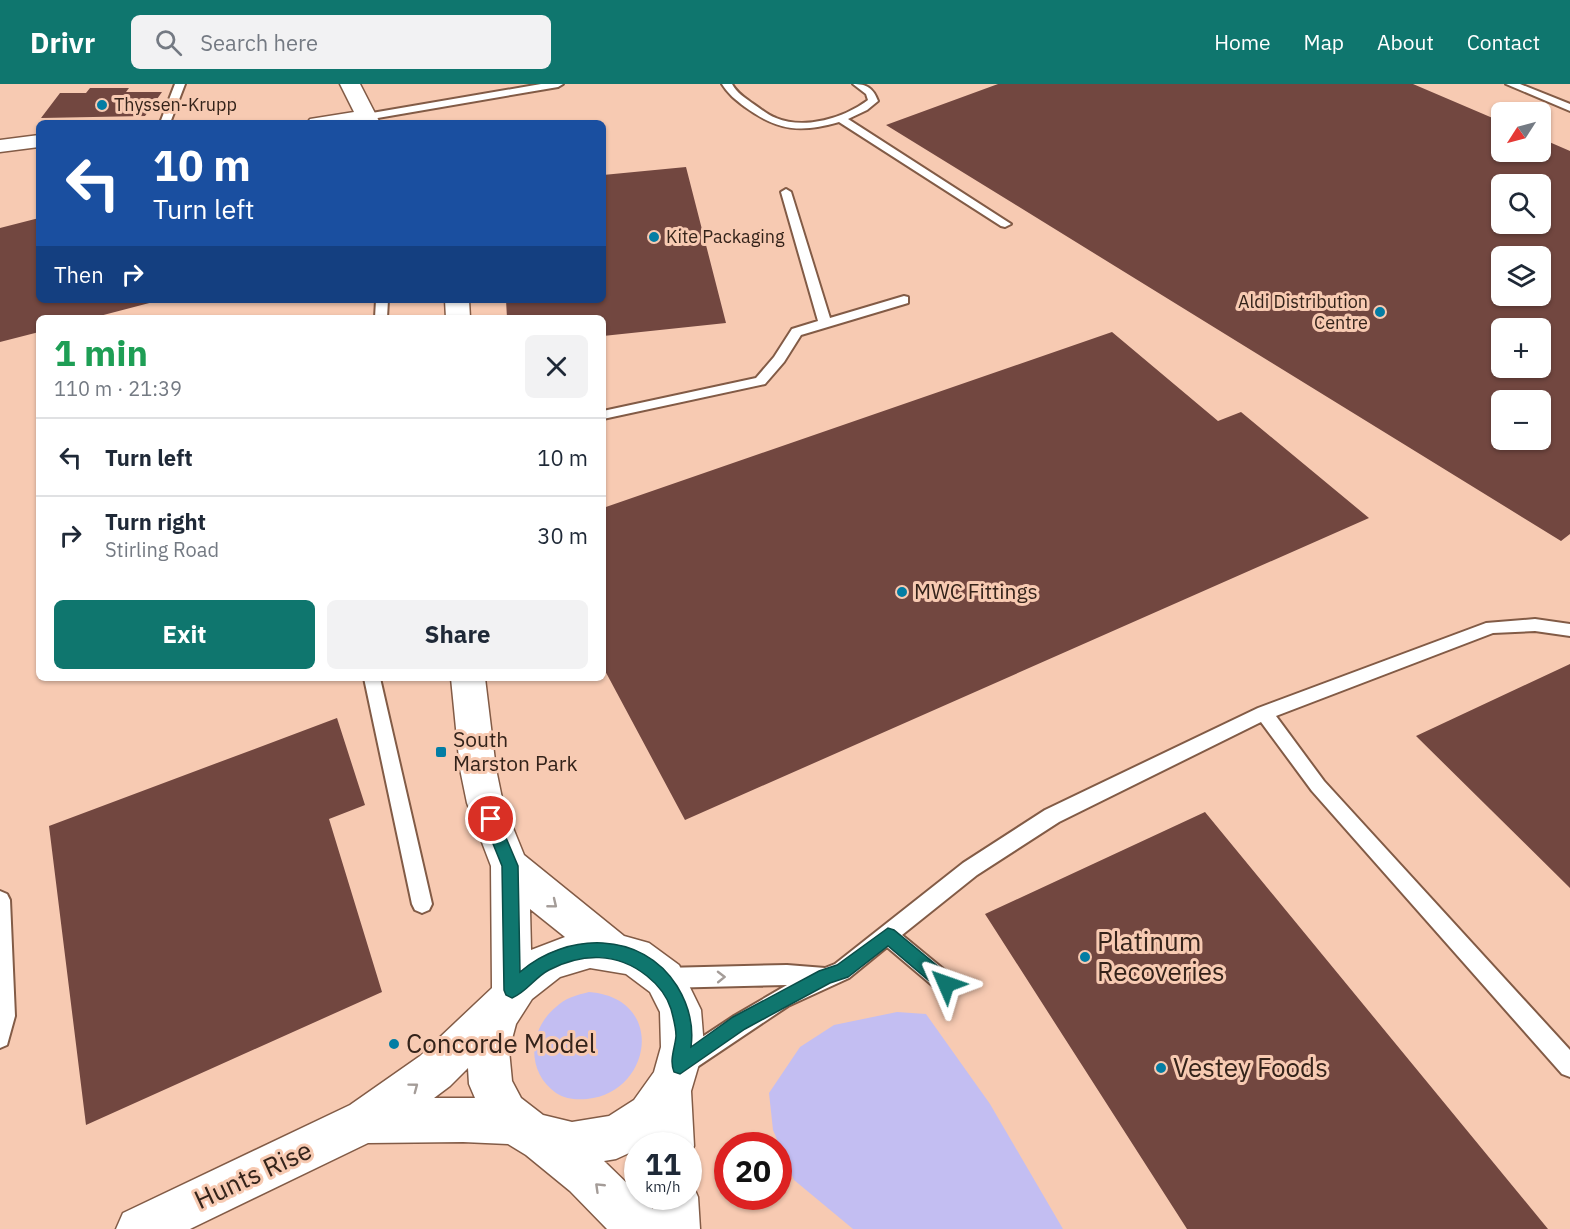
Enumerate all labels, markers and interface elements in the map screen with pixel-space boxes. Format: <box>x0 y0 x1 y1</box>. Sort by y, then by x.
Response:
search box <box>131 15 551 69</box>
text: Drivr <box>30 24 95 61</box>
icon: search <box>152 26 185 59</box>
text: Search here <box>200 28 318 57</box>
text: Home <box>1214 28 1271 56</box>
text: Map <box>1304 28 1344 56</box>
text: About <box>1377 28 1434 56</box>
text: Contact <box>1467 28 1540 56</box>
place label: Thyssen-Krupp <box>114 93 237 116</box>
marker: Thyssen-Krupp <box>95 98 109 112</box>
north arrow <box>1491 102 1551 162</box>
map controls <box>1491 102 1551 450</box>
text: 10 m <box>153 138 251 193</box>
icon: left <box>54 144 132 222</box>
button: search <box>1491 174 1551 234</box>
text: Turn left <box>153 191 254 226</box>
place label: Kite Packaging <box>666 225 785 248</box>
marker: Kite Packaging <box>647 230 661 244</box>
button: layers <box>1491 246 1551 306</box>
icon: right <box>116 258 149 291</box>
text: Then <box>54 260 104 289</box>
place label: Aldi Distribution Centre <box>1238 290 1368 334</box>
marker: Aldi Distribution Centre <box>1373 305 1387 319</box>
button: + <box>1491 318 1551 378</box>
text: 1 min <box>54 329 148 376</box>
button: close <box>525 335 588 398</box>
text: 110 m · 21:39 <box>54 375 182 402</box>
button: − <box>1491 390 1551 450</box>
icon: left <box>54 441 87 474</box>
text: Turn left <box>105 443 193 472</box>
text: 10 m <box>537 443 588 472</box>
text: Turn right <box>105 507 206 536</box>
icon: right <box>54 519 87 552</box>
text: 30 m <box>537 521 588 550</box>
text: Stirling Road <box>105 536 219 563</box>
place label: MWC Fittings <box>914 577 1038 605</box>
marker: MWC Fittings <box>895 585 909 599</box>
button: Exit <box>54 600 315 669</box>
button: Share <box>327 600 588 669</box>
place label: South Marston Park <box>453 725 578 777</box>
marker: South Marston Park <box>434 745 448 759</box>
pin <box>465 793 516 844</box>
icon: arrive <box>474 802 507 835</box>
one-way arrow <box>546 897 557 908</box>
place label: Platinum Recoveries <box>1097 924 1225 988</box>
marker: Platinum Recoveries <box>1078 950 1092 964</box>
position arrow <box>914 952 978 1016</box>
one-way arrow <box>717 971 726 983</box>
place label: Concorde Model <box>406 1026 596 1060</box>
marker: Concorde Model <box>387 1037 401 1051</box>
place label: Vestey Foods <box>1173 1050 1328 1084</box>
marker: Vestey Foods <box>1154 1061 1168 1075</box>
one-way arrow <box>408 1084 419 1095</box>
street label: Hunts Rise <box>188 1132 317 1216</box>
speed limit sign: 20 <box>714 1132 792 1210</box>
text: 11 <box>645 1144 681 1183</box>
text: km/h <box>645 1177 681 1196</box>
one-way arrow <box>596 1184 607 1195</box>

